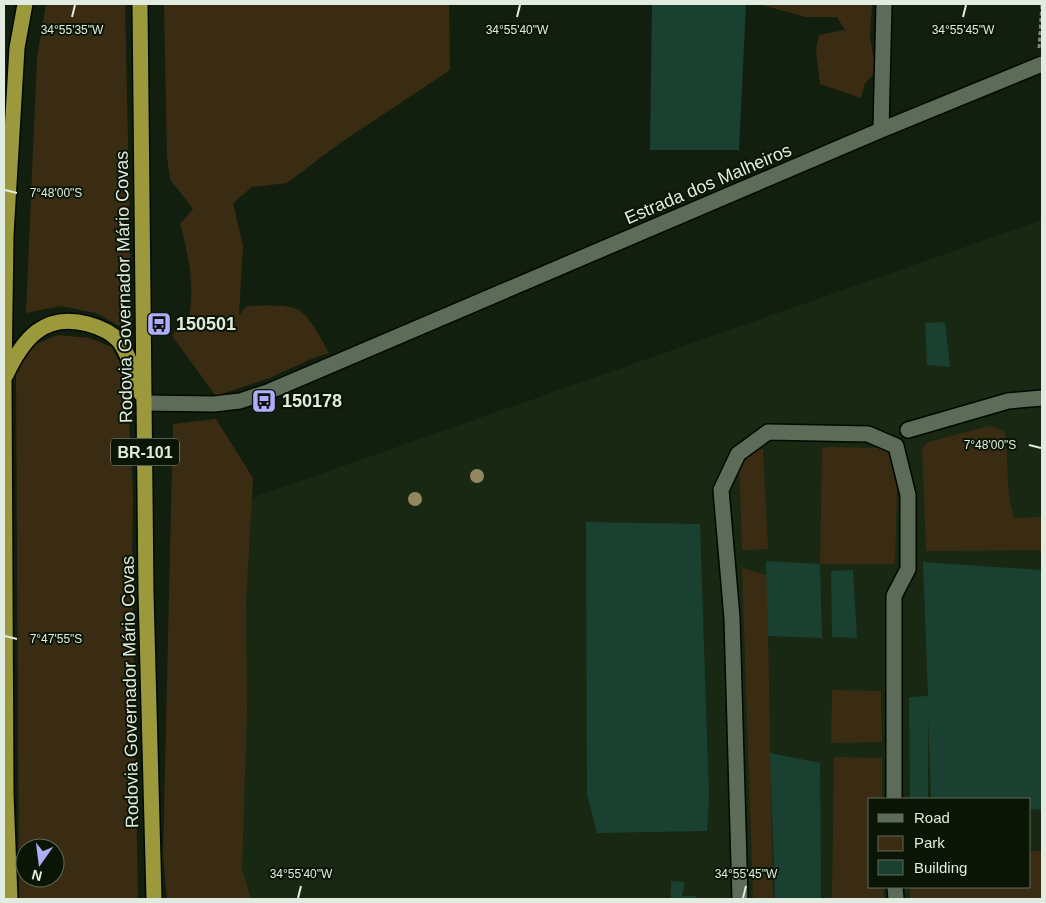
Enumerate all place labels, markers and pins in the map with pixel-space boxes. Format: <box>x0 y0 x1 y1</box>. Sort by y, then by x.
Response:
bus stop icon: 150501 <box>146 311 172 337</box>
place label: 150501 <box>176 314 236 334</box>
bus stop icon: 150178 <box>251 388 277 414</box>
place label: 150178 <box>282 391 342 411</box>

